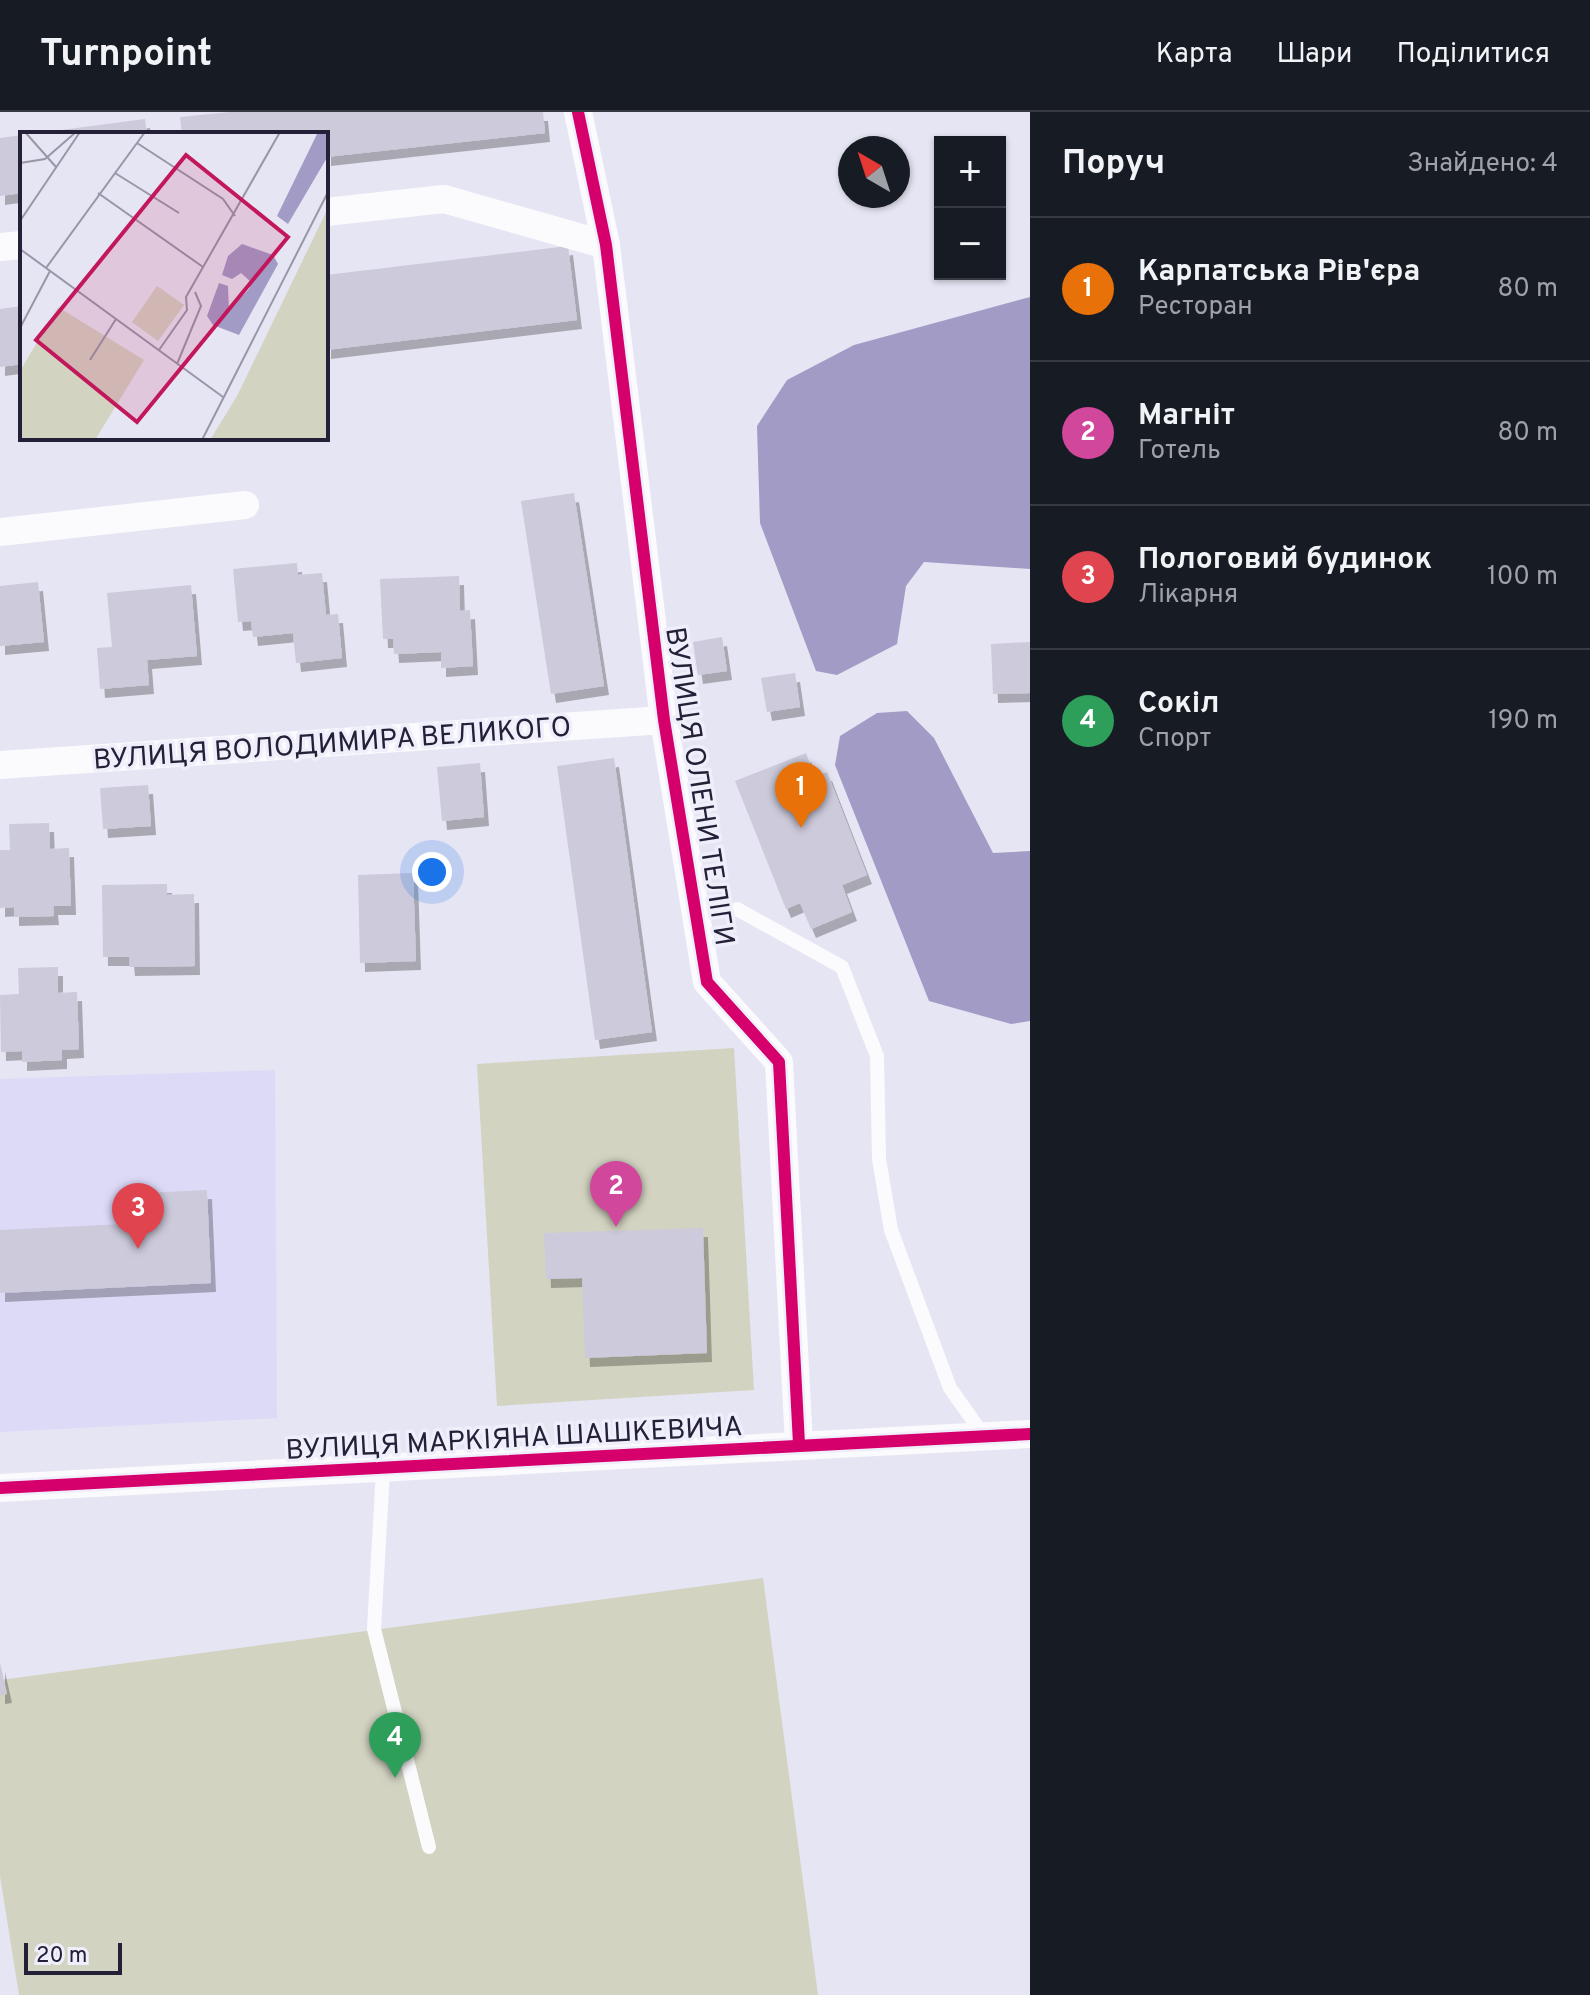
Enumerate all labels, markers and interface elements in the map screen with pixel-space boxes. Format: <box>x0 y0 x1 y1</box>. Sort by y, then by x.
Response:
text: Turnpoint <box>40 31 212 80</box>
text: Карта <box>1156 37 1232 73</box>
text: Шари <box>1276 37 1352 73</box>
text: Поділитися <box>1396 37 1550 73</box>
inset map <box>20 132 328 440</box>
north arrow <box>838 136 910 208</box>
map controls <box>934 136 1006 280</box>
button: + <box>934 136 1006 208</box>
text: Поруч <box>1062 143 1165 186</box>
text: Знайдено: 4 <box>1407 148 1558 181</box>
button: − <box>934 208 1006 280</box>
text: Карпатська Рів'єра <box>1138 254 1420 291</box>
text: 1 <box>1083 273 1093 306</box>
text: 80 m <box>1498 273 1558 306</box>
text: Ресторан <box>1138 291 1253 324</box>
text: Магніт <box>1138 398 1235 435</box>
text: 2 <box>1080 417 1096 450</box>
text: 80 m <box>1498 417 1558 450</box>
text: Готель <box>1138 435 1221 468</box>
text: Пологовий будинок <box>1138 542 1432 579</box>
text: 3 <box>1080 561 1096 594</box>
text: 100 m <box>1487 561 1558 594</box>
text: Лікарня <box>1138 579 1238 612</box>
street label: ВУЛИЦЯ ОЛЕНИ ТЕЛІГИ <box>655 625 741 948</box>
text: Сокіл <box>1138 686 1220 723</box>
text: 4 <box>1080 705 1096 738</box>
text: 190 m <box>1488 705 1558 738</box>
street label: ВУЛИЦЯ ВОЛОДИМИРА ВЕЛИКОГО <box>92 710 572 780</box>
text: Спорт <box>1138 723 1211 756</box>
pin: 1 <box>775 762 827 828</box>
your location <box>412 852 452 892</box>
pin: 2 <box>590 1161 642 1227</box>
pin: 3 <box>112 1183 164 1249</box>
street label: ВУЛИЦЯ МАРКІЯНА ШАШКЕВИЧА <box>285 1410 744 1470</box>
pin: 4 <box>369 1712 421 1778</box>
scale bar <box>24 1939 122 1975</box>
text: 20 m <box>36 1943 87 1970</box>

